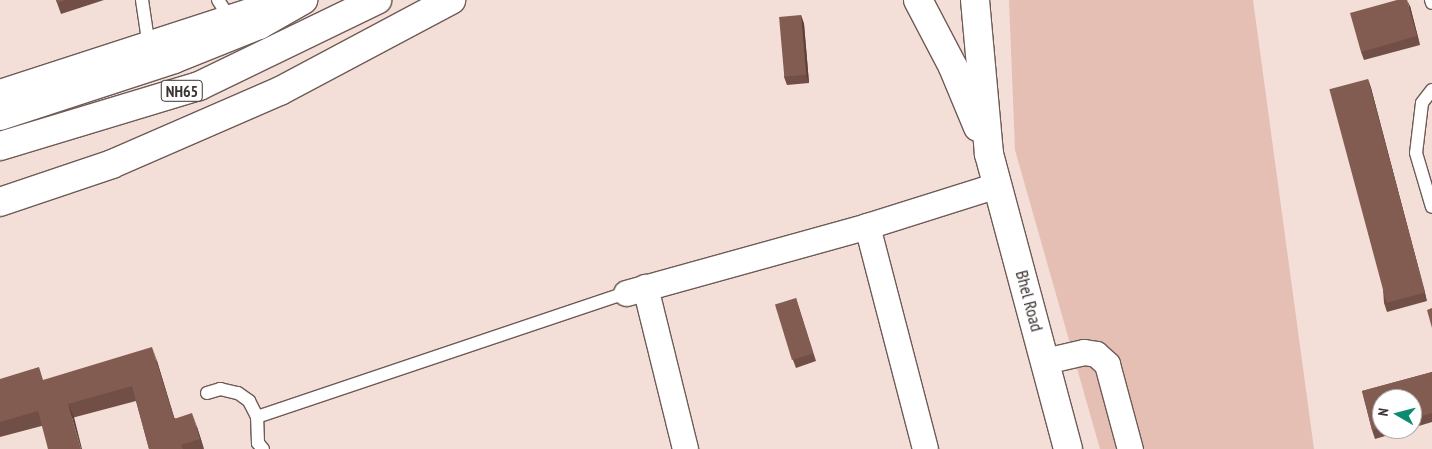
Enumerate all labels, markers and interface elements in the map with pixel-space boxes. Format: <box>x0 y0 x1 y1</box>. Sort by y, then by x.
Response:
road number: NH65 <box>161 78 203 104</box>
street label: Bhel Road <box>1010 268 1048 334</box>
north arrow <box>1372 389 1422 439</box>
text: N <box>1374 407 1393 417</box>

